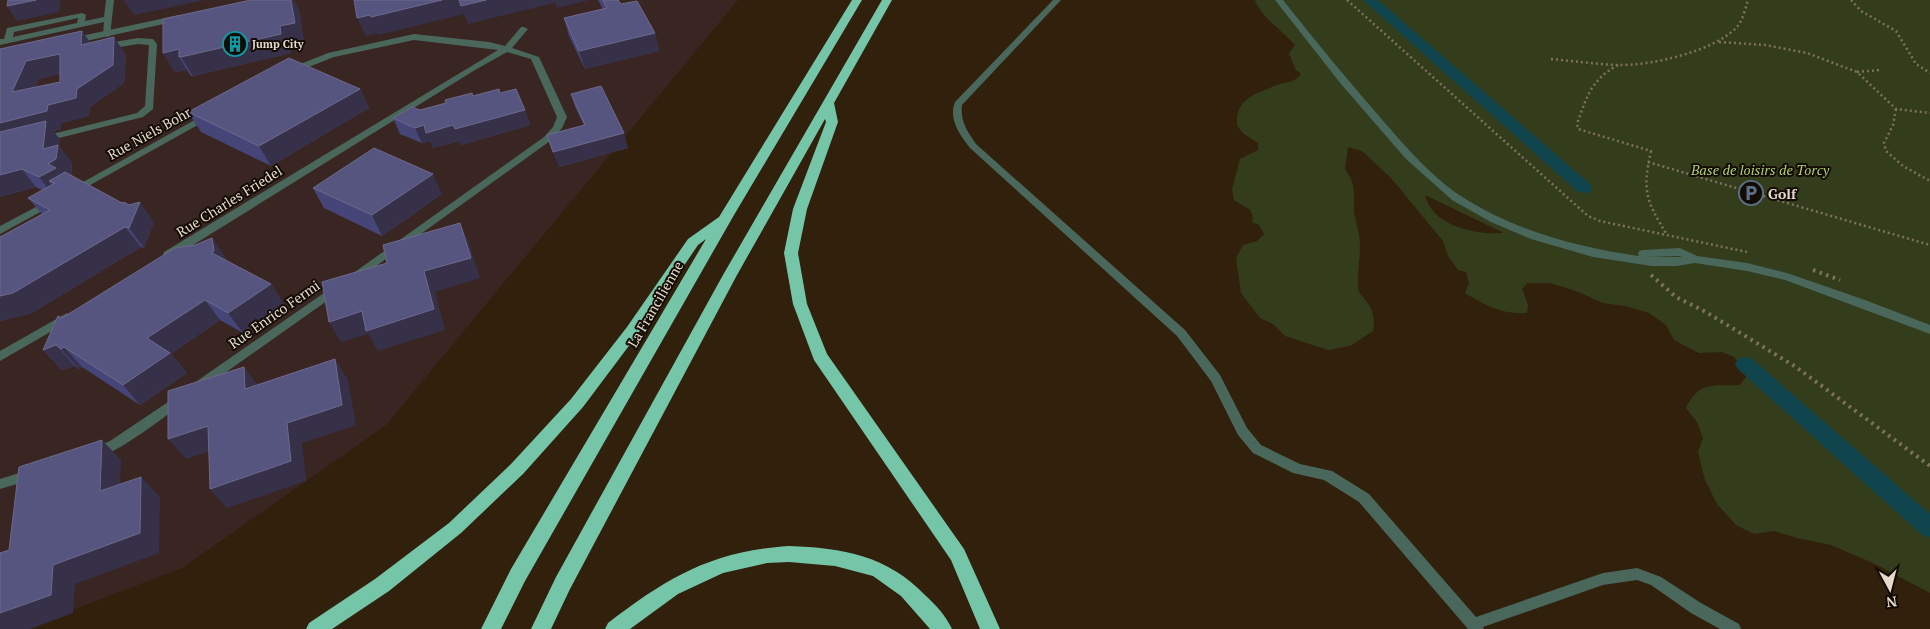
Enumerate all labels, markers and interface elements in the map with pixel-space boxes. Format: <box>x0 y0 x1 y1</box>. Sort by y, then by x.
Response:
building icon: Jump City <box>222 31 248 57</box>
place label: Jump City <box>252 37 304 51</box>
street label: Rue Niels Bohr <box>104 102 195 164</box>
park label: Base de loisirs de Torcy <box>1690 160 1830 179</box>
street label: Rue Charles Friedel <box>173 161 285 241</box>
parking icon: Golf <box>1738 180 1764 206</box>
place label: Golf <box>1768 184 1798 203</box>
street label: La Francilienne <box>623 257 687 351</box>
street label: Rue Enrico Fermi <box>225 275 323 353</box>
north arrow <box>1865 564 1915 614</box>
text: N <box>1885 592 1898 613</box>

